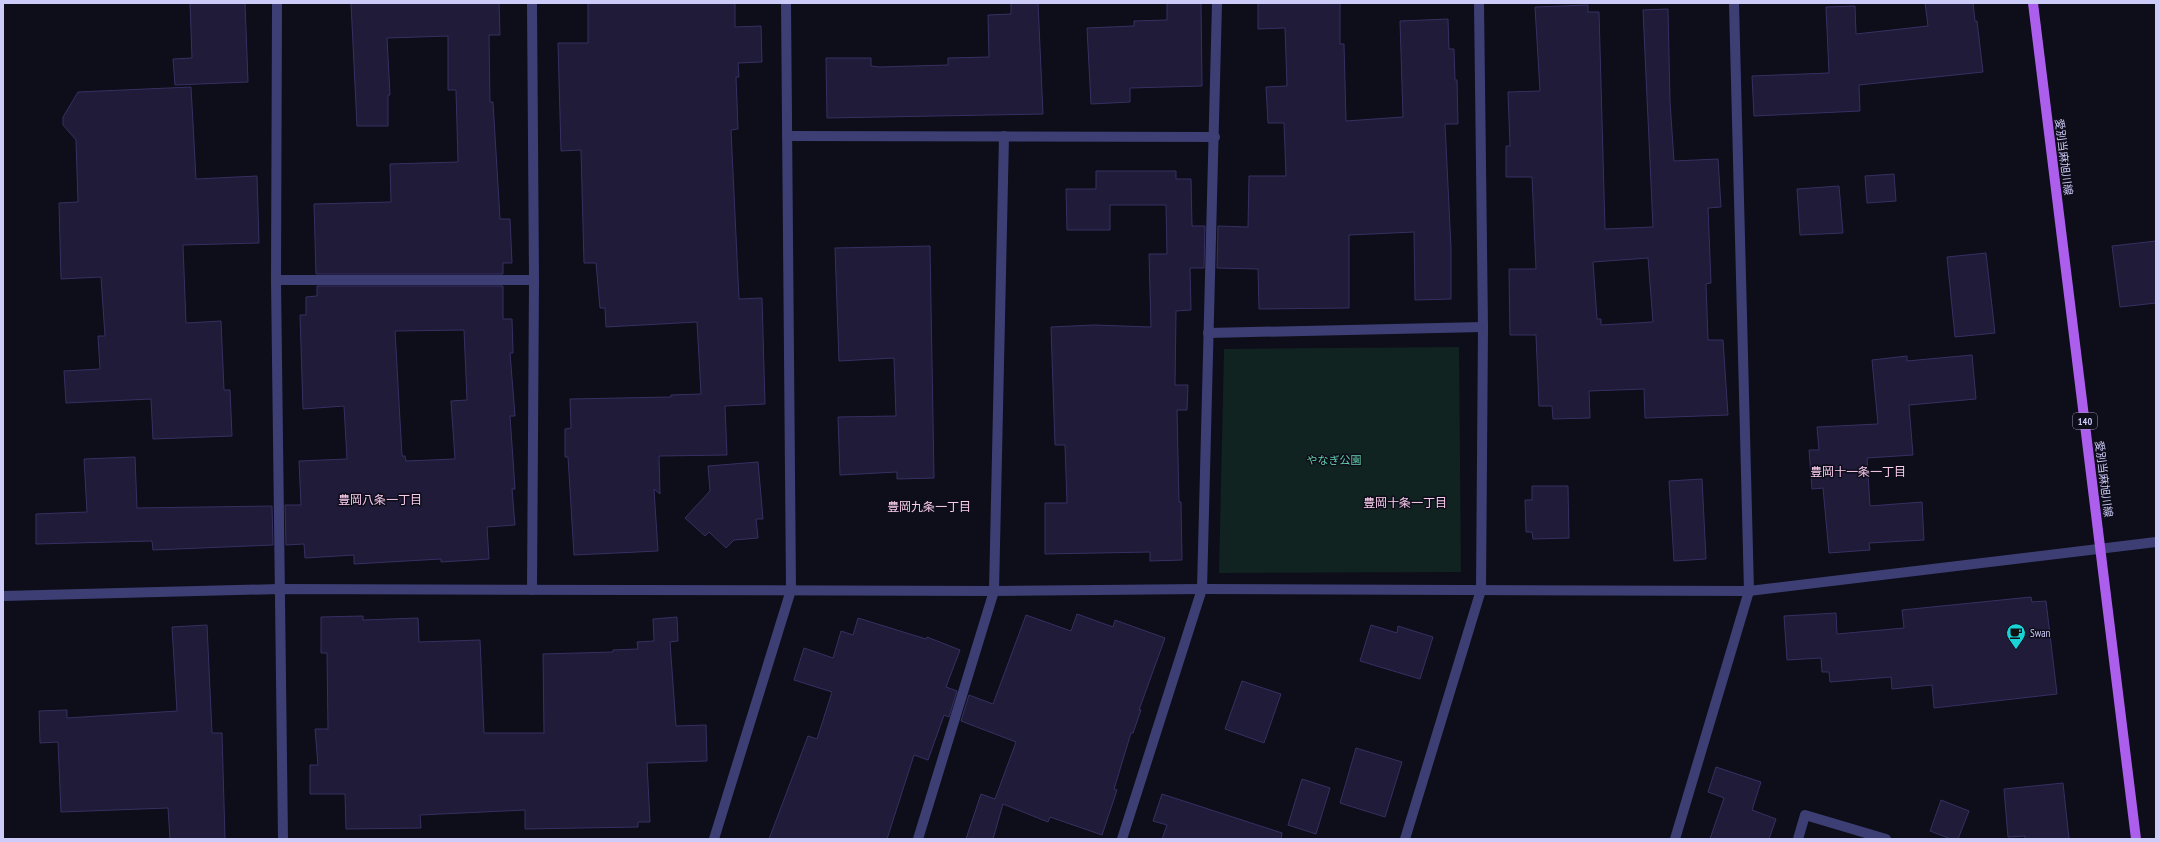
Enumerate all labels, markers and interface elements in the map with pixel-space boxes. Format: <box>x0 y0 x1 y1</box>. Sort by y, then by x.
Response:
street label: 愛別当麻旭川線 <box>2052 118 2076 196</box>
road number: 140 <box>2073 413 2097 429</box>
street label: 愛別当麻旭川線 <box>2092 440 2116 518</box>
park label: やなぎ公園 <box>1307 453 1362 467</box>
district label: 豊岡十一条一丁目 <box>1810 464 1906 479</box>
district label: 豊岡八条一丁目 <box>338 492 422 507</box>
district label: 豊岡十条一丁目 <box>1363 495 1447 510</box>
district label: 豊岡九条一丁目 <box>887 499 971 514</box>
cafe icon: Swan <box>2005 622 2027 650</box>
place label: Swan <box>2030 626 2051 640</box>

